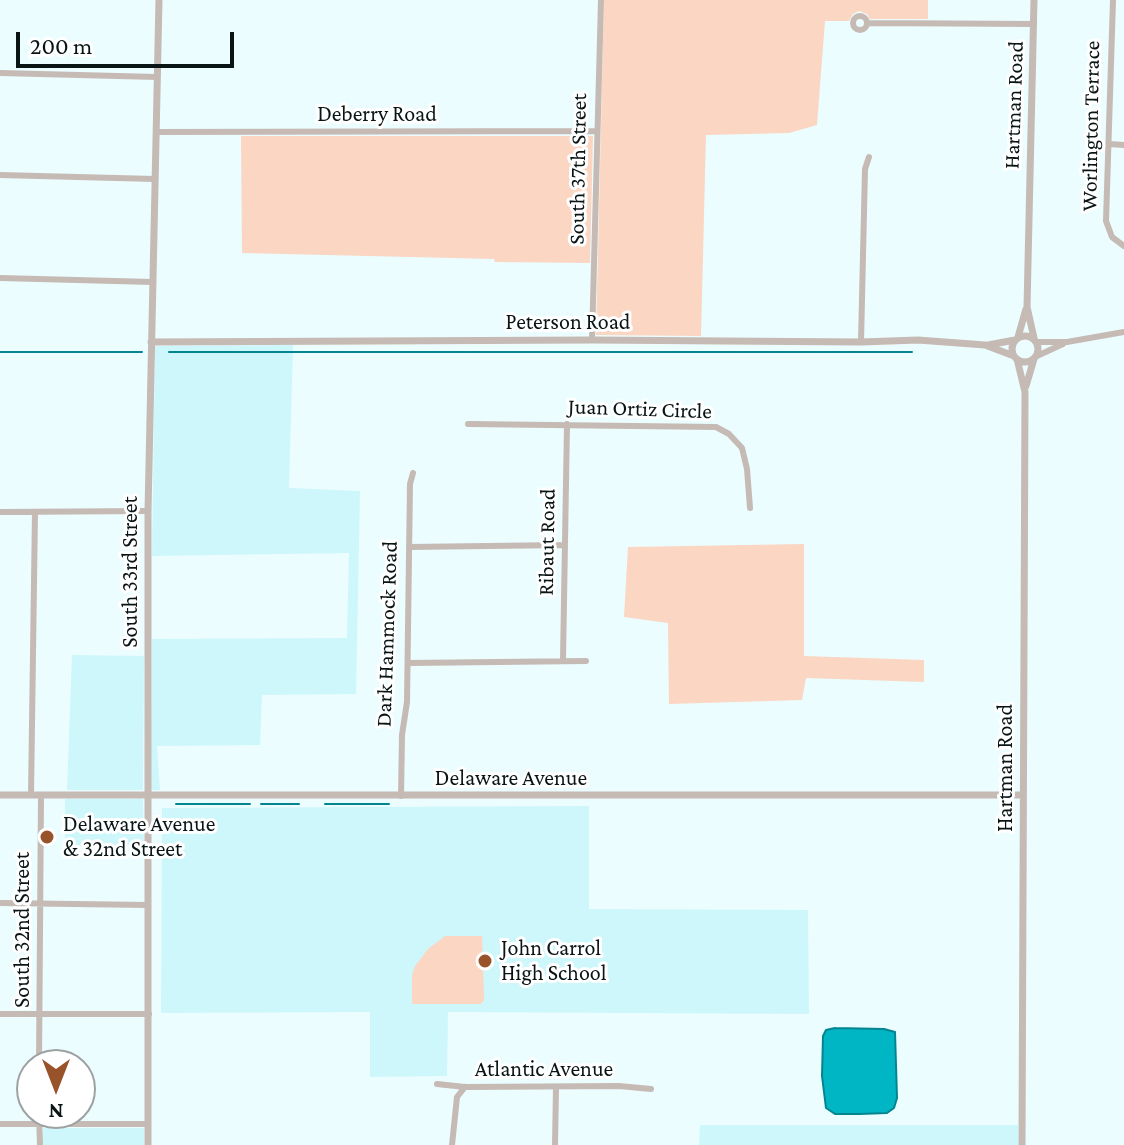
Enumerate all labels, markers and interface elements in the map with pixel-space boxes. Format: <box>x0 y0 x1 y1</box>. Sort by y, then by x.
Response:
scale bar <box>20 16 238 66</box>
text: 200 m <box>30 32 92 59</box>
street label: Worlington Terrace <box>1076 40 1106 212</box>
street label: Hartman Road <box>999 41 1029 169</box>
street label: South 37th Street <box>563 93 593 245</box>
street label: Deberry Road <box>317 101 437 127</box>
street label: Peterson Road <box>506 309 630 335</box>
street label: Juan Ortiz Circle <box>568 393 712 425</box>
street label: Ribaut Road <box>533 488 561 596</box>
street label: South 33rd Street <box>117 496 143 648</box>
street label: Dark Hammock Road <box>371 540 403 728</box>
street label: Hartman Road <box>992 704 1018 832</box>
street label: Delaware Avenue <box>435 765 587 791</box>
place label: Delaware Avenue & 32nd Street <box>63 811 215 862</box>
marker: Delaware Avenue & 32nd Street <box>38 828 56 846</box>
street label: South 32nd Street <box>9 852 35 1008</box>
place label: John Carrol High School <box>501 935 607 986</box>
marker: John Carrol High School <box>476 952 494 970</box>
north arrow <box>16 1049 96 1129</box>
street label: Atlantic Avenue <box>475 1056 613 1082</box>
text: N <box>49 1099 64 1124</box>

